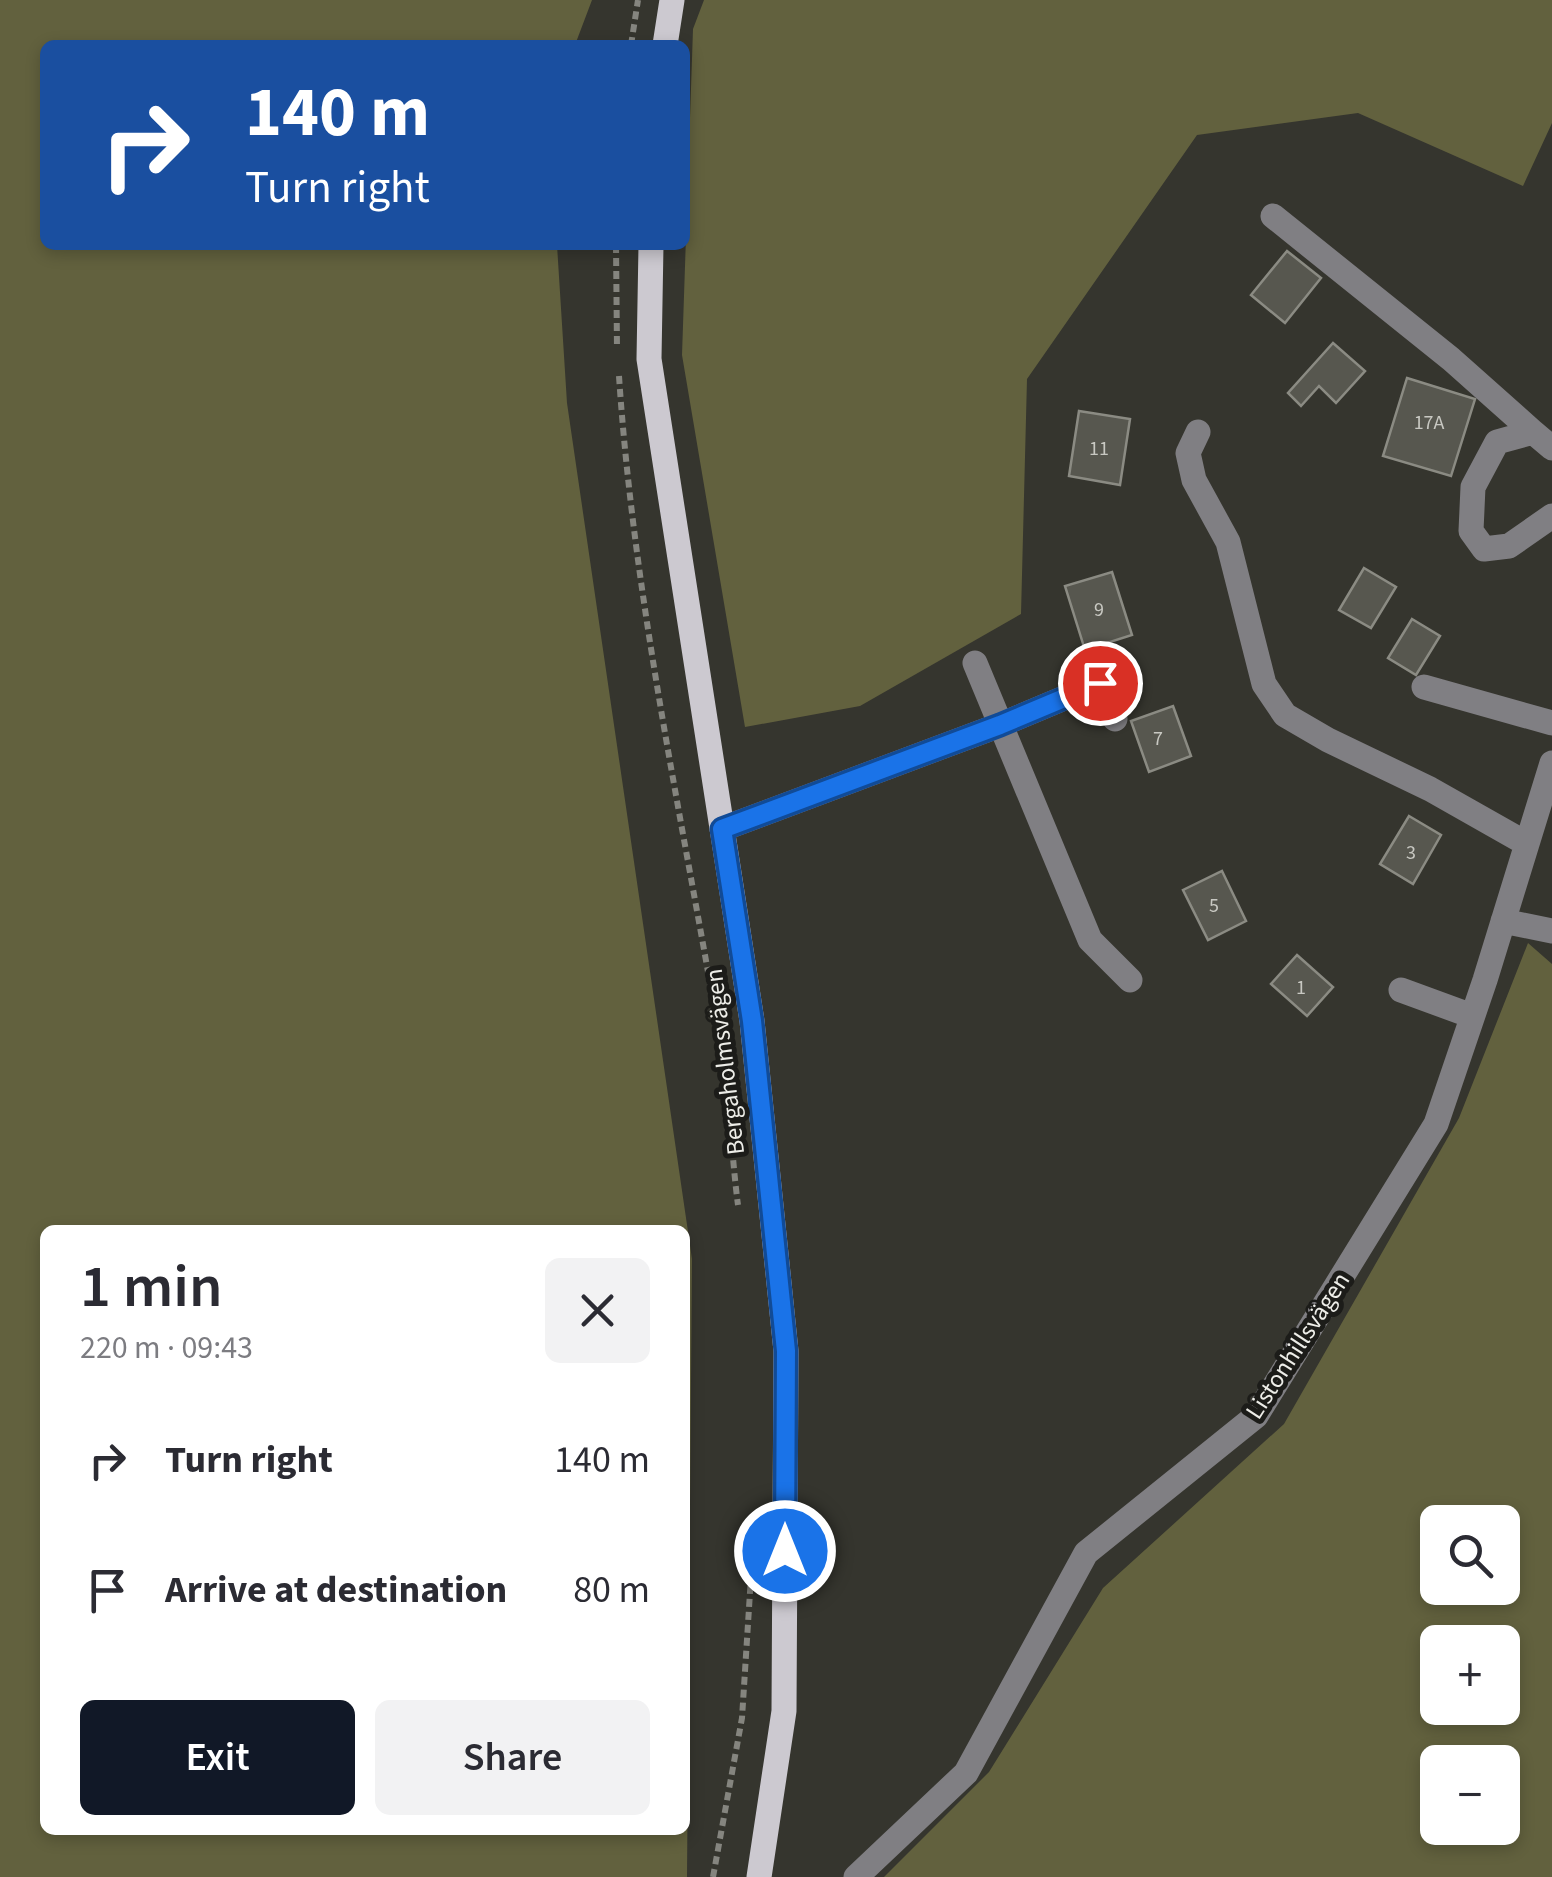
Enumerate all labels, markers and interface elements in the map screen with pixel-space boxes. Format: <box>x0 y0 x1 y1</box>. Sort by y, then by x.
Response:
text: 140 m <box>245 63 430 163</box>
icon: right <box>80 80 210 210</box>
text: Turn right <box>245 156 430 220</box>
house number: 17A <box>1414 409 1445 437</box>
house number: 11 <box>1089 435 1109 463</box>
house number: 9 <box>1094 596 1104 624</box>
pin <box>1058 641 1143 726</box>
icon: arrive <box>1073 656 1128 711</box>
house number: 7 <box>1153 725 1163 753</box>
house number: 3 <box>1406 839 1416 867</box>
house number: 5 <box>1209 892 1219 920</box>
street label: Bergaholmsvägen <box>696 967 754 1157</box>
house number: 1 <box>1296 974 1306 1002</box>
text: 1 min <box>80 1245 223 1330</box>
button: close <box>545 1258 650 1363</box>
street label: Listonhillsvägen <box>1237 1265 1359 1426</box>
text: 220 m · 09:43 <box>80 1325 253 1371</box>
icon: right <box>80 1433 135 1488</box>
text: Turn right <box>165 1433 333 1487</box>
text: 140 m <box>554 1433 650 1487</box>
position arrow <box>733 1499 837 1603</box>
map controls <box>1420 1505 1520 1845</box>
button: search <box>1420 1505 1520 1605</box>
icon: arrive <box>80 1563 135 1618</box>
text: Arrive at destination <box>165 1563 507 1617</box>
text: 80 m <box>573 1563 650 1617</box>
button: + <box>1420 1625 1520 1725</box>
button: Exit <box>80 1700 355 1815</box>
button: Share <box>375 1700 650 1815</box>
button: − <box>1420 1745 1520 1845</box>

